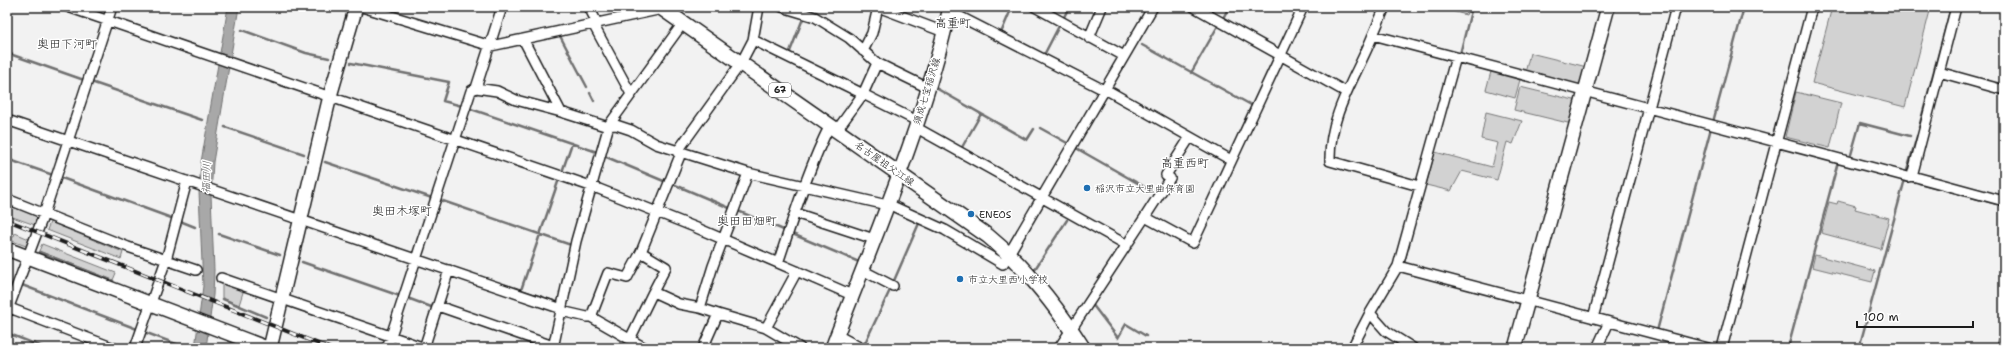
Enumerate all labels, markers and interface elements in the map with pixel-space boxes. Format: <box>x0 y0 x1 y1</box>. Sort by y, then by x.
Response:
district label: 高重町 <box>935 15 971 31</box>
district label: 奥田下河町 <box>37 36 97 52</box>
street label: 須成七宝稲沢線 <box>910 56 943 127</box>
road number: 67 <box>769 83 791 97</box>
street label: 名古屋祖父江線 <box>852 138 917 189</box>
district label: 高重西町 <box>1161 155 1209 171</box>
water label: 福田川 <box>198 160 215 194</box>
place label: 稲沢市立大里曲保育園 <box>1095 182 1195 195</box>
marker: 稲沢市立大里曲保育園 <box>1082 183 1092 193</box>
district label: 奥田木塚町 <box>372 203 432 219</box>
place label: ENEOS <box>979 208 1012 221</box>
marker: ENEOS <box>966 209 976 219</box>
district label: 奥田田畑町 <box>717 213 777 229</box>
place label: 市立大里西小学校 <box>968 273 1048 286</box>
marker: 市立大里西小学校 <box>955 274 965 284</box>
scale bar <box>1857 303 1973 329</box>
text: 100 m <box>1863 309 1899 325</box>

